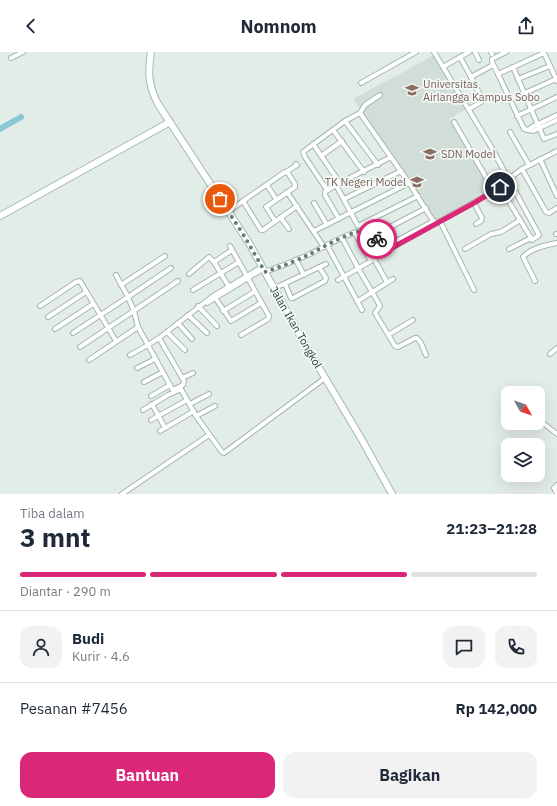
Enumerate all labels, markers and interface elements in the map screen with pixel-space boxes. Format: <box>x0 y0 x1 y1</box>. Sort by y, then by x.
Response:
icon: back <box>20 15 42 37</box>
text: Nomnom <box>240 15 317 38</box>
icon: share <box>515 15 537 37</box>
place label: Universitas Airlangga Kampus Sobo <box>423 77 540 104</box>
school or university icon: Universitas Airlangga Kampus Sobo <box>404 82 420 98</box>
school or university icon: SDN Model <box>422 146 438 162</box>
place label: SDN Model <box>441 147 496 161</box>
pin <box>483 170 517 204</box>
school or university icon: TK Negeri Model <box>409 174 425 190</box>
place label: TK Negeri Model <box>325 175 406 189</box>
icon: home <box>489 176 511 198</box>
pin <box>203 182 237 216</box>
icon: bag <box>209 188 231 210</box>
courier <box>357 219 397 259</box>
icon: bike <box>366 228 388 250</box>
street label: Jalan Ikan Tongkol <box>267 283 325 371</box>
north arrow <box>501 386 545 430</box>
map controls <box>501 386 545 482</box>
button: layers <box>501 438 545 482</box>
text: Tiba dalam <box>20 505 85 522</box>
text: 21:23–21:28 <box>446 519 537 538</box>
text: 3 mnt <box>20 520 90 554</box>
text: Diantar · 290 m <box>20 583 111 600</box>
button: person <box>20 626 62 668</box>
button: chat <box>443 626 485 668</box>
button: phone <box>495 626 537 668</box>
text: Budi <box>72 629 104 648</box>
text: Kurir · 4.6 <box>72 648 130 665</box>
text: Pesanan #7456 <box>20 699 128 718</box>
text: Rp 142,000 <box>456 699 537 718</box>
button: Bantuan <box>20 752 275 798</box>
button: Bagikan <box>283 752 537 798</box>

